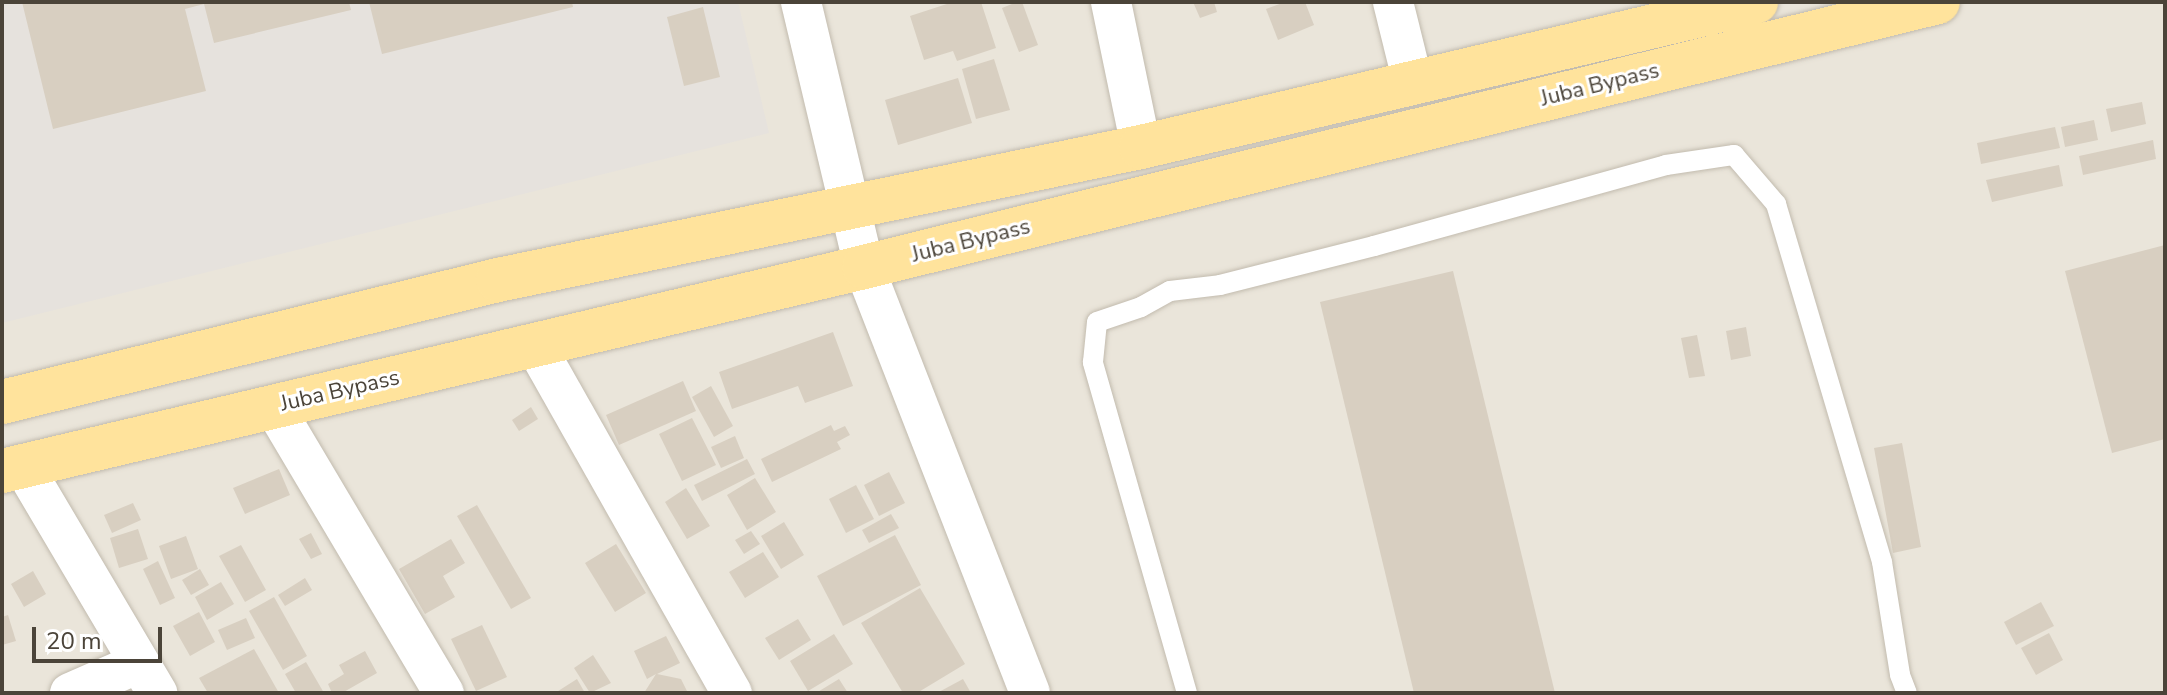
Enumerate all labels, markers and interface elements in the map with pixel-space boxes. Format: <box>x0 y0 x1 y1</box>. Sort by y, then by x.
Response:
street label: Juba Bypass <box>1538 58 1662 112</box>
street label: Juba Bypass <box>909 214 1033 268</box>
street label: Juba Bypass <box>278 364 402 418</box>
scale bar <box>36 611 166 661</box>
text: 20 m <box>46 625 102 657</box>

